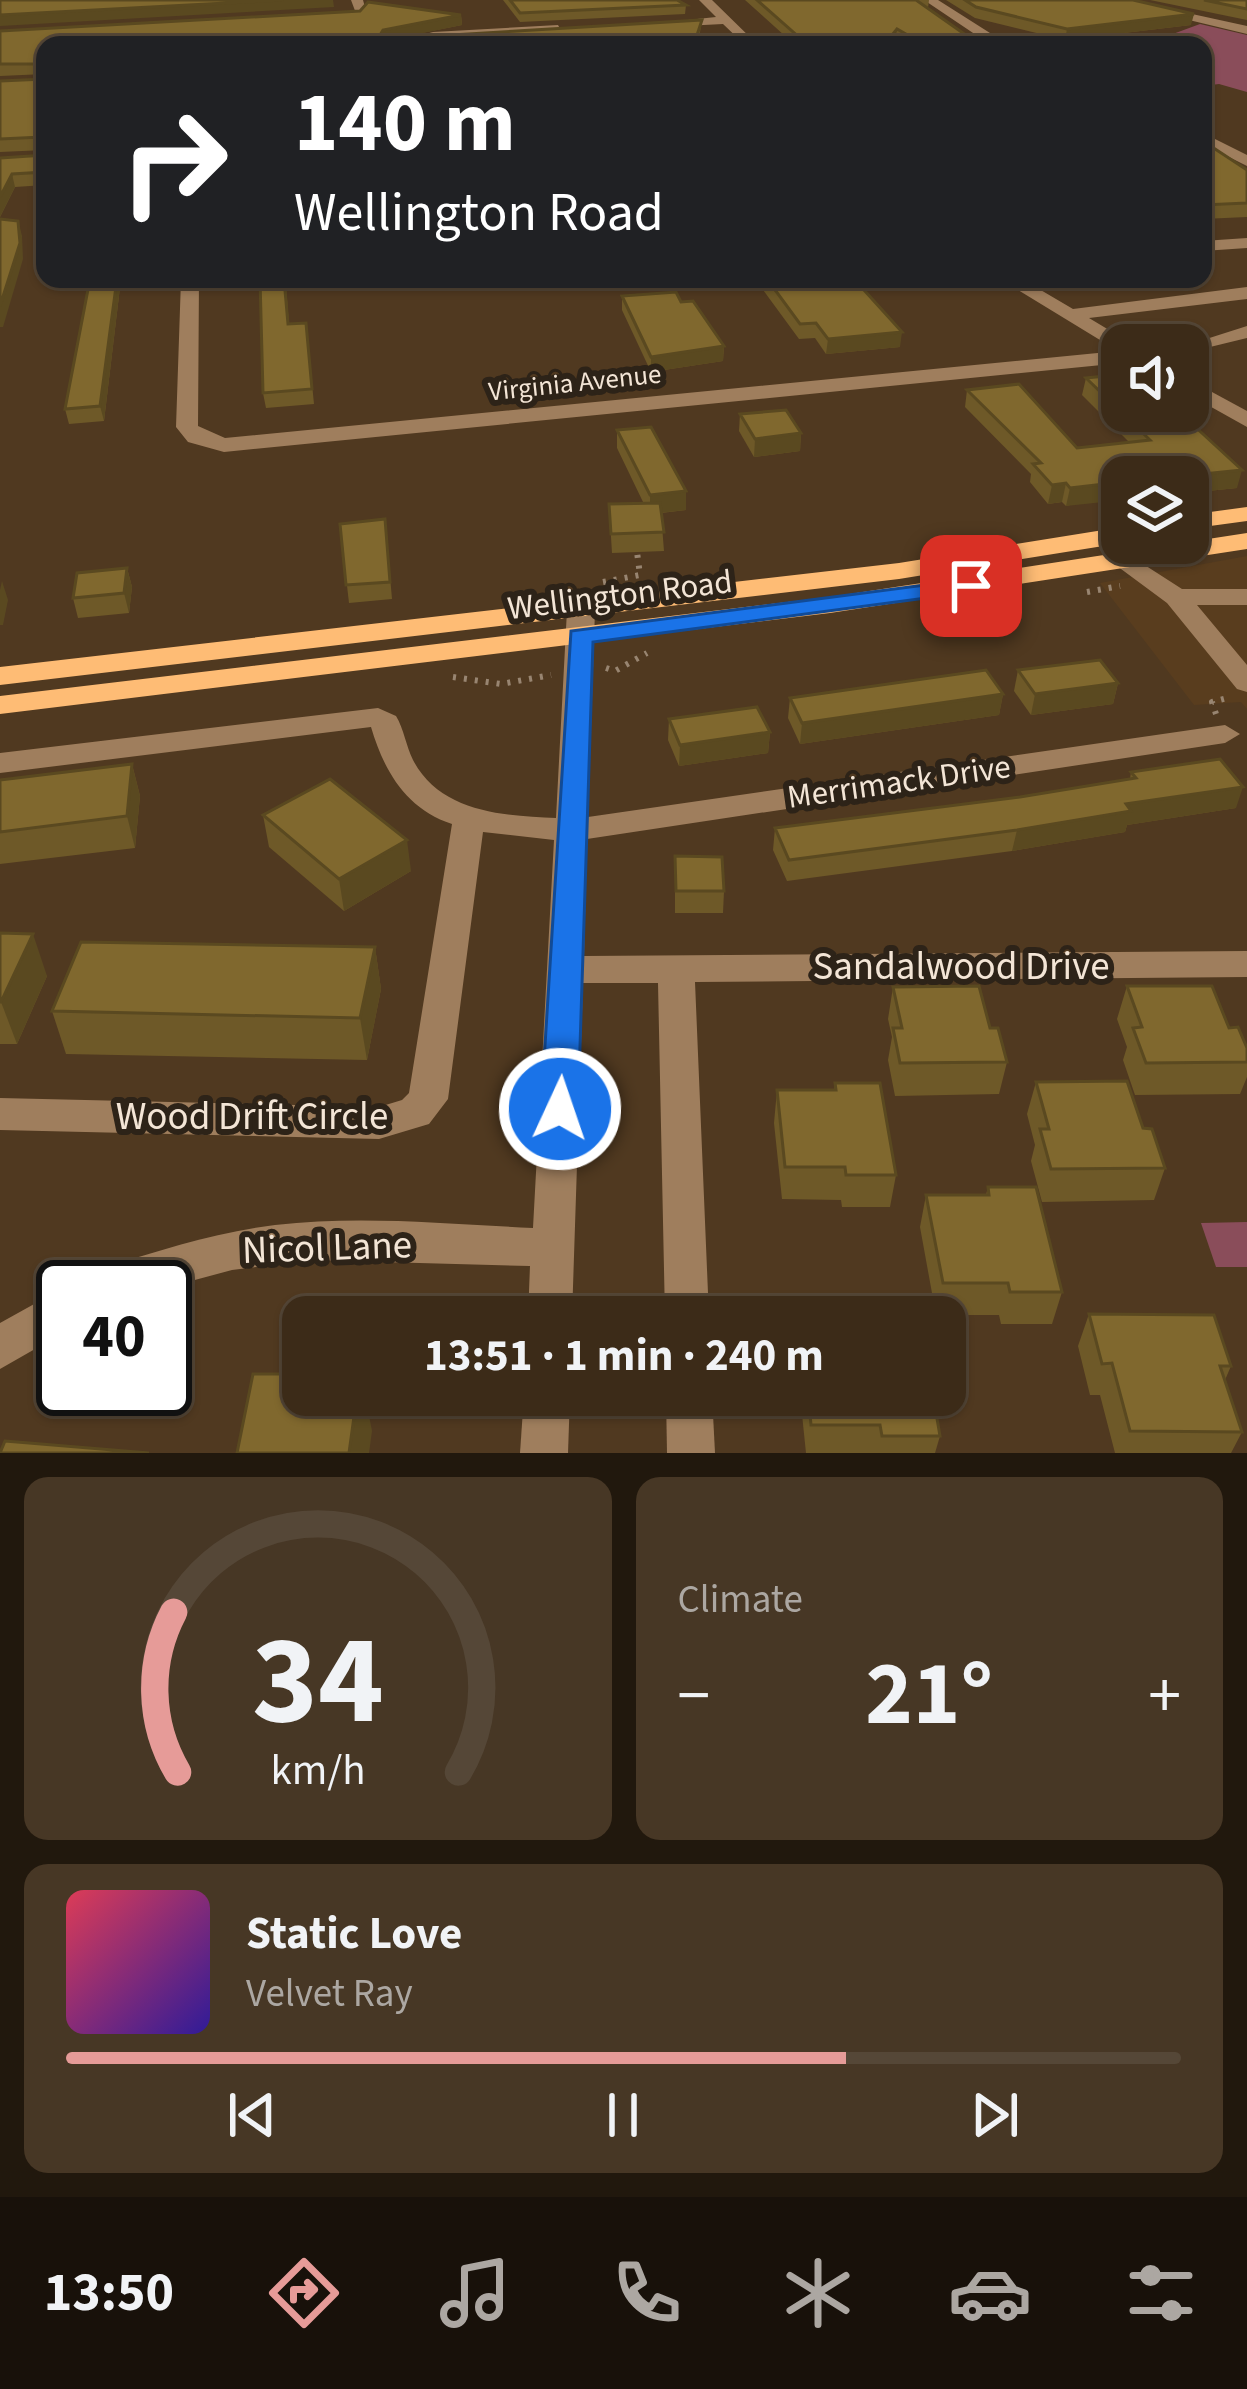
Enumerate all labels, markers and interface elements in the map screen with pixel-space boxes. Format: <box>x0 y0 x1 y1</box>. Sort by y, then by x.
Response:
text: 140 m <box>294 64 516 184</box>
icon: right <box>96 84 252 240</box>
text: Wellington Road <box>294 175 664 252</box>
map controls <box>1101 324 1209 564</box>
button: sound <box>1101 324 1209 432</box>
street label: Virginia Avenue <box>487 355 663 411</box>
button: layers <box>1101 456 1209 564</box>
pin <box>920 535 1022 637</box>
icon: arrive <box>938 553 1004 619</box>
street label: Wellington Road <box>505 558 735 632</box>
street label: Merrimack Drive <box>784 743 1014 821</box>
street label: Sandalwood Drive <box>812 939 1110 995</box>
position arrow <box>497 1046 623 1172</box>
street label: Wood Drift Circle <box>116 1089 388 1145</box>
street label: Nicol Lane <box>241 1217 413 1279</box>
speed limit sign: 40 <box>36 1260 192 1416</box>
text: 13:51 · 1 min · 240 m <box>424 1324 824 1388</box>
text: Climate <box>678 1572 803 1628</box>
text: 34 <box>252 1593 384 1771</box>
text: 21° <box>865 1631 993 1759</box>
text: − <box>678 1649 710 1743</box>
text: + <box>1148 1649 1181 1743</box>
text: km/h <box>270 1739 365 1800</box>
text: Static Love <box>246 1902 462 1966</box>
text: Velvet Ray <box>246 1966 413 2022</box>
icon: previous <box>219 2082 285 2148</box>
icon: pause <box>590 2082 656 2148</box>
icon: next <box>962 2082 1028 2148</box>
icon: directions <box>262 2251 346 2335</box>
icon: music <box>433 2251 517 2335</box>
icon: phone <box>605 2251 689 2335</box>
icon: climate <box>776 2251 860 2335</box>
icon: car <box>948 2251 1032 2335</box>
icon: filters <box>1119 2251 1203 2335</box>
text: 13:50 <box>44 2255 174 2332</box>

